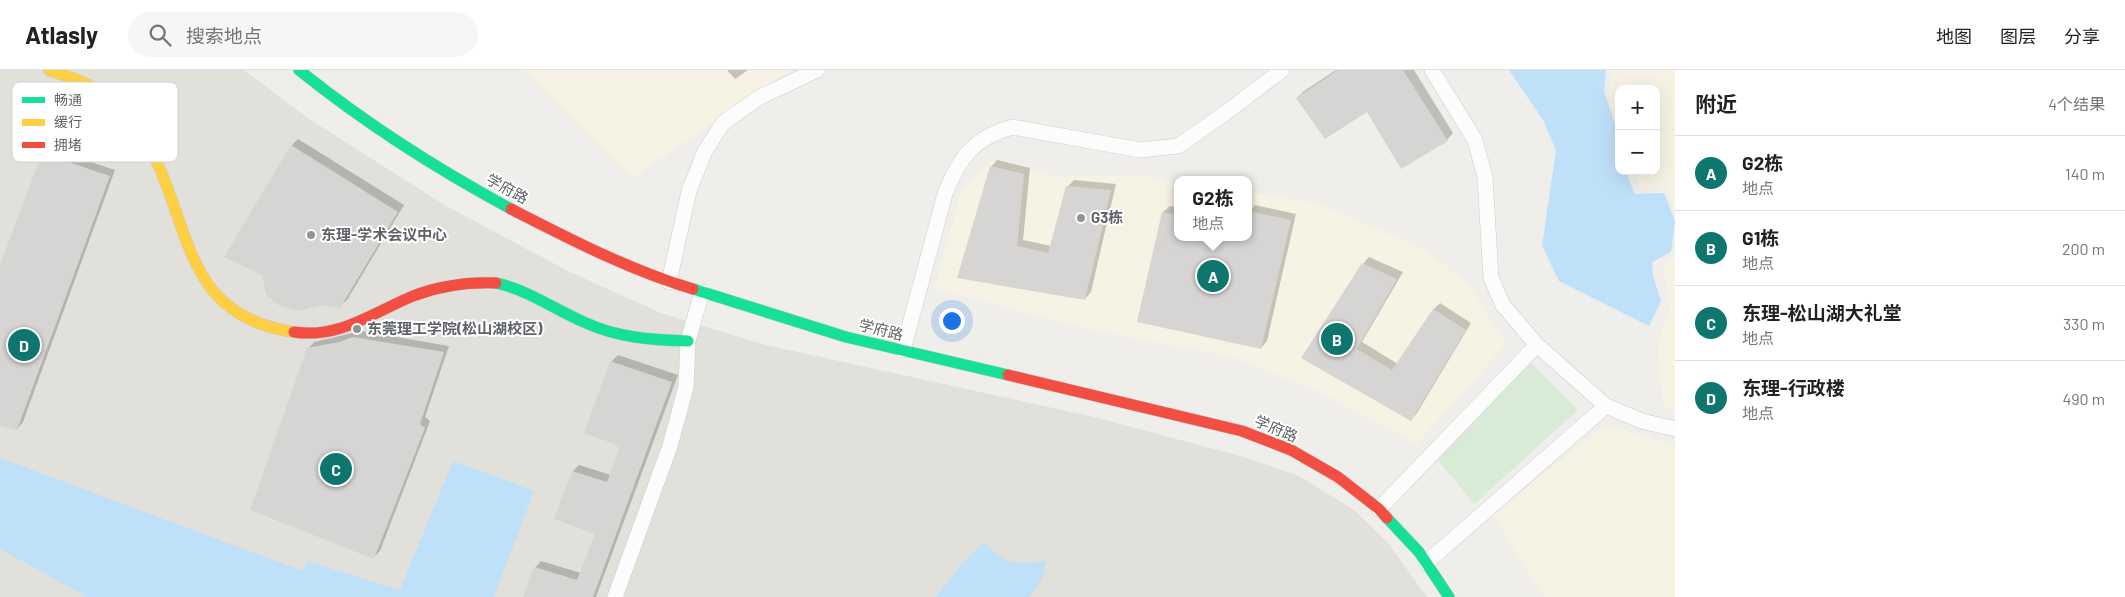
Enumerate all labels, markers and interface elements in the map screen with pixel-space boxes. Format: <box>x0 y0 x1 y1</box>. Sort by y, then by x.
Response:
search box <box>128 12 478 57</box>
text: Atlasly <box>25 20 98 49</box>
icon: search <box>146 21 174 49</box>
text: 搜索地点 <box>186 24 262 47</box>
text: 地图 <box>1936 25 1972 47</box>
text: 图层 <box>2000 25 2036 47</box>
text: 分享 <box>2064 25 2100 47</box>
legend <box>12 82 178 162</box>
map controls <box>1615 85 1660 175</box>
button: + <box>1615 85 1660 130</box>
text: 畅通 <box>54 91 82 108</box>
text: 附近 <box>1695 91 1737 116</box>
text: 4个结果 <box>2048 94 2105 113</box>
text: 缓行 <box>54 113 82 130</box>
button: − <box>1615 130 1660 175</box>
text: 拥堵 <box>54 136 82 153</box>
text: G2栋 <box>1742 151 1783 174</box>
text: A <box>1706 164 1716 183</box>
text: 140 m <box>2065 164 2105 183</box>
street label: 学府路 <box>483 169 532 207</box>
popup <box>1174 176 1252 241</box>
text: 地点 <box>1742 178 1774 197</box>
text: G2栋 <box>1192 186 1234 209</box>
place label: G3栋 <box>1091 208 1123 226</box>
marker: G3栋 <box>1075 212 1087 224</box>
text: 地点 <box>1192 213 1224 232</box>
place label: 东理-学术会议中心 <box>321 225 447 243</box>
text: G1栋 <box>1742 226 1779 249</box>
marker: 东理-学术会议中心 <box>305 229 317 241</box>
text: B <box>1706 239 1716 258</box>
text: 200 m <box>2062 239 2105 258</box>
text: 地点 <box>1742 253 1774 272</box>
pin: A <box>1197 257 1229 295</box>
text: 东理-松山湖大礼堂 <box>1742 301 1902 324</box>
your location <box>939 308 965 334</box>
text: C <box>1706 314 1716 333</box>
text: 330 m <box>2063 314 2105 333</box>
street label: 学府路 <box>857 315 905 343</box>
place label: 东莞理工学院(松山湖校区) <box>367 319 543 337</box>
pin: B <box>1321 320 1353 358</box>
marker: 东莞理工学院(松山湖校区) <box>351 323 363 335</box>
pin: D <box>8 326 40 364</box>
text: 地点 <box>1742 328 1774 347</box>
text: 东理-行政楼 <box>1742 376 1845 399</box>
text: D <box>1706 389 1716 408</box>
text: 490 m <box>2062 389 2105 408</box>
text: 地点 <box>1742 403 1774 422</box>
street label: 学府路 <box>1252 411 1301 445</box>
pin: C <box>320 450 352 488</box>

